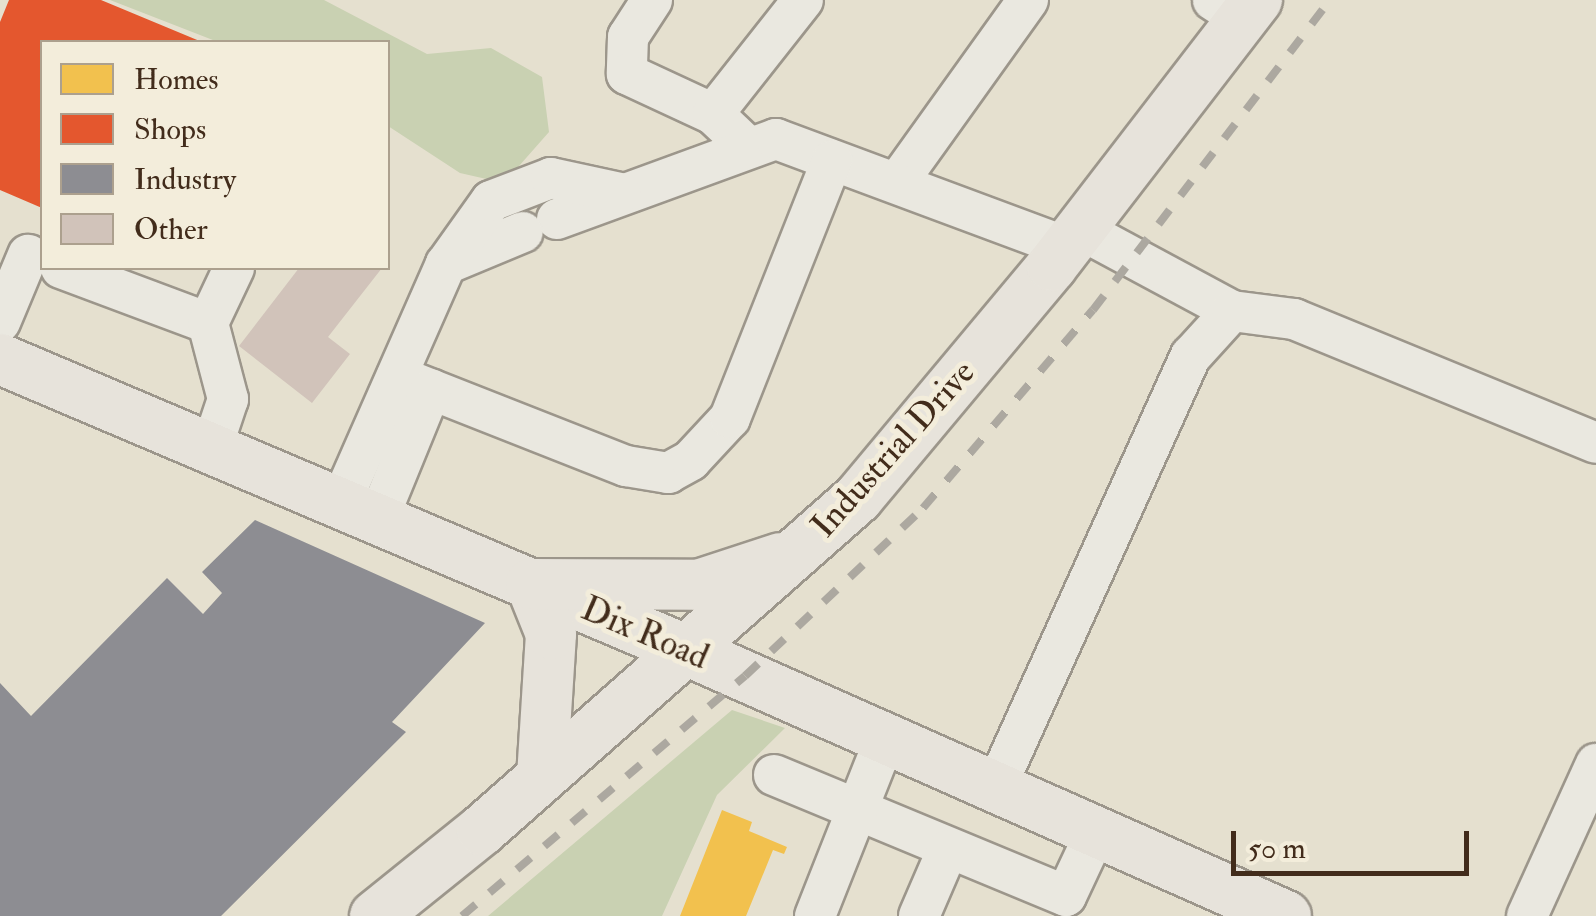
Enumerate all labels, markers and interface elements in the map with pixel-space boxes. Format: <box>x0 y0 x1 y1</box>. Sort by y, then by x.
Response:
legend <box>40 40 390 270</box>
text: Homes <box>134 61 219 98</box>
text: Shops <box>134 111 206 148</box>
text: Industry <box>134 161 236 198</box>
text: Other <box>134 211 208 248</box>
street label: Industrial Drive <box>802 352 984 546</box>
street label: Dix Road <box>575 588 715 678</box>
scale bar <box>1236 811 1474 873</box>
text: 50 m <box>1248 830 1306 867</box>

